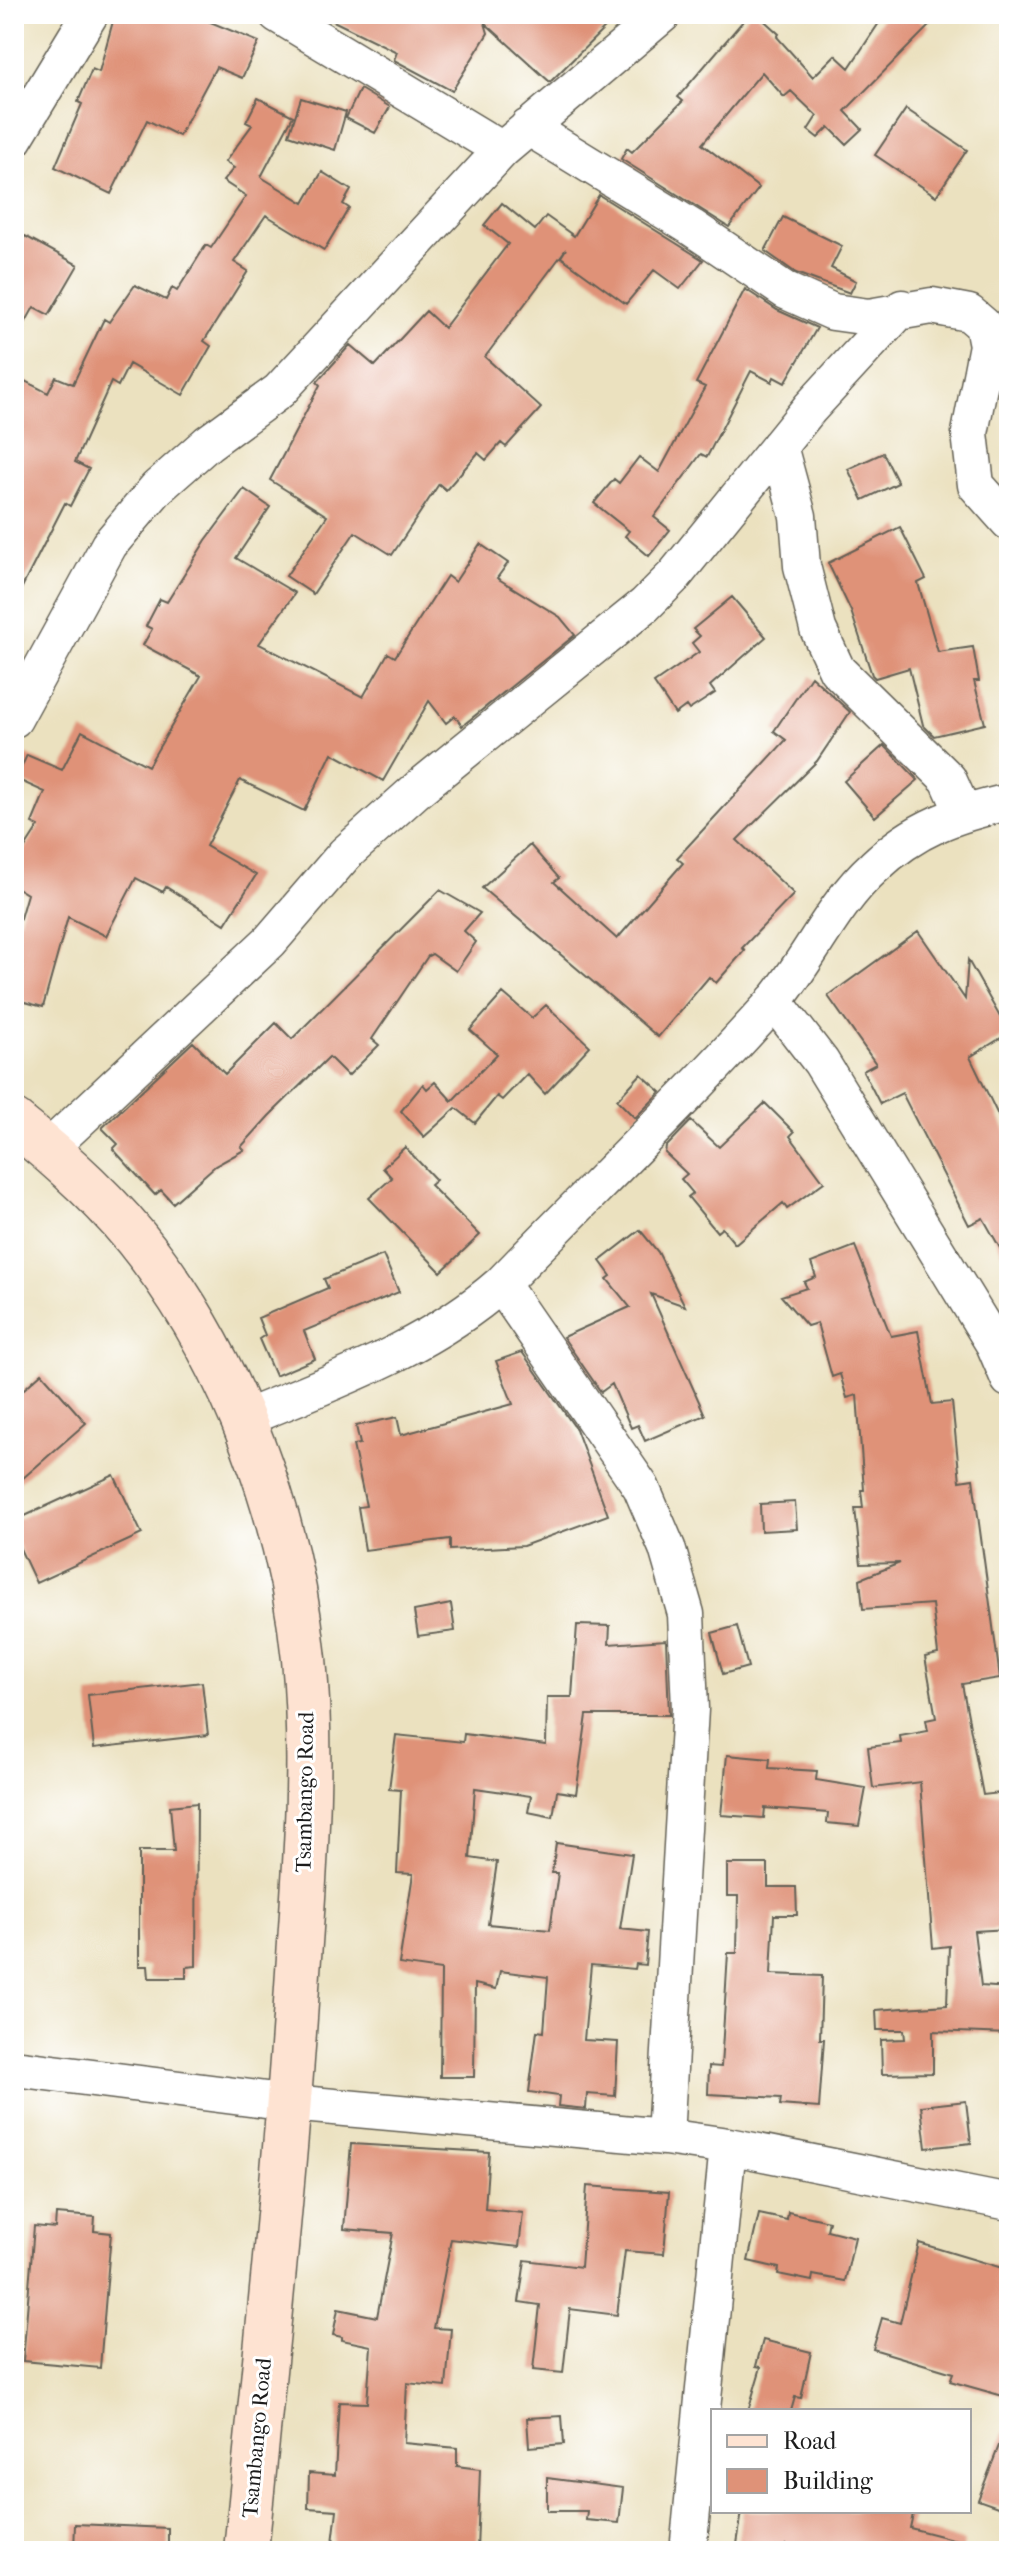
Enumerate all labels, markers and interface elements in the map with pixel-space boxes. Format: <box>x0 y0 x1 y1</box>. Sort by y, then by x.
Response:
street label: Tsambango Road <box>291 1710 319 1873</box>
street label: Tsambango Road <box>237 2356 277 2519</box>
legend <box>711 2409 971 2513</box>
text: Road <box>783 2427 837 2455</box>
text: Building <box>783 2467 874 2495</box>

